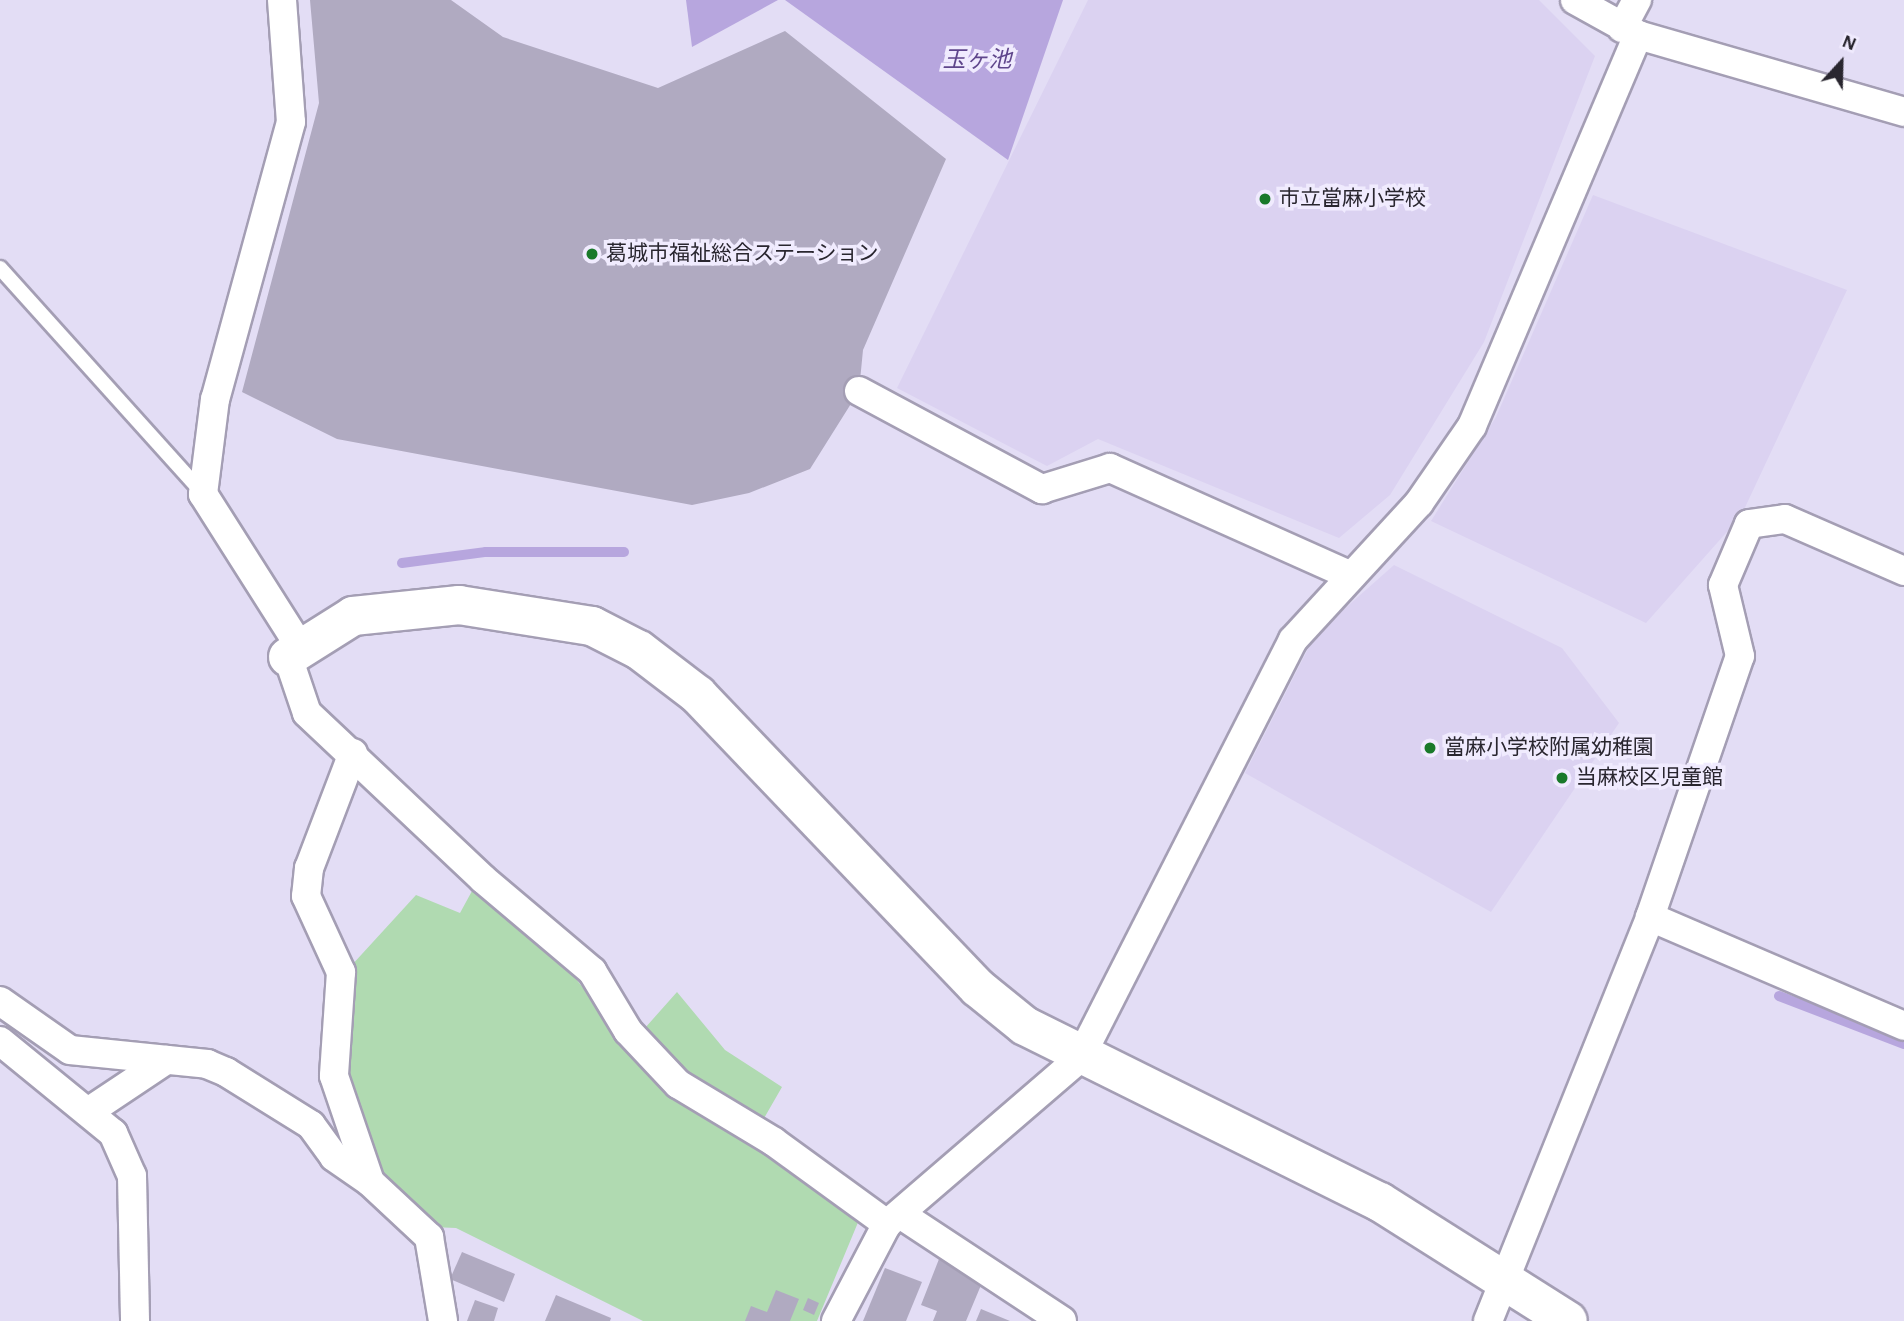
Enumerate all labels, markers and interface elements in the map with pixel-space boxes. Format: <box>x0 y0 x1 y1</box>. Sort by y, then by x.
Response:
north arrow <box>1806 28 1876 98</box>
text: N <box>1839 32 1859 54</box>
water label: 玉ヶ池 <box>943 47 1011 75</box>
place label: 市立當麻小学校 <box>1279 186 1426 212</box>
marker: 市立當麻小学校 <box>1257 191 1273 207</box>
place label: 葛城市福祉総合ステーション <box>606 241 879 267</box>
marker: 葛城市福祉総合ステーション <box>584 246 600 262</box>
place label: 當麻小学校附属幼稚園 <box>1444 735 1654 761</box>
marker: 當麻小学校附属幼稚園 <box>1422 740 1438 756</box>
place label: 当麻校区児童館 <box>1576 765 1723 791</box>
marker: 当麻校区児童館 <box>1554 770 1570 786</box>

